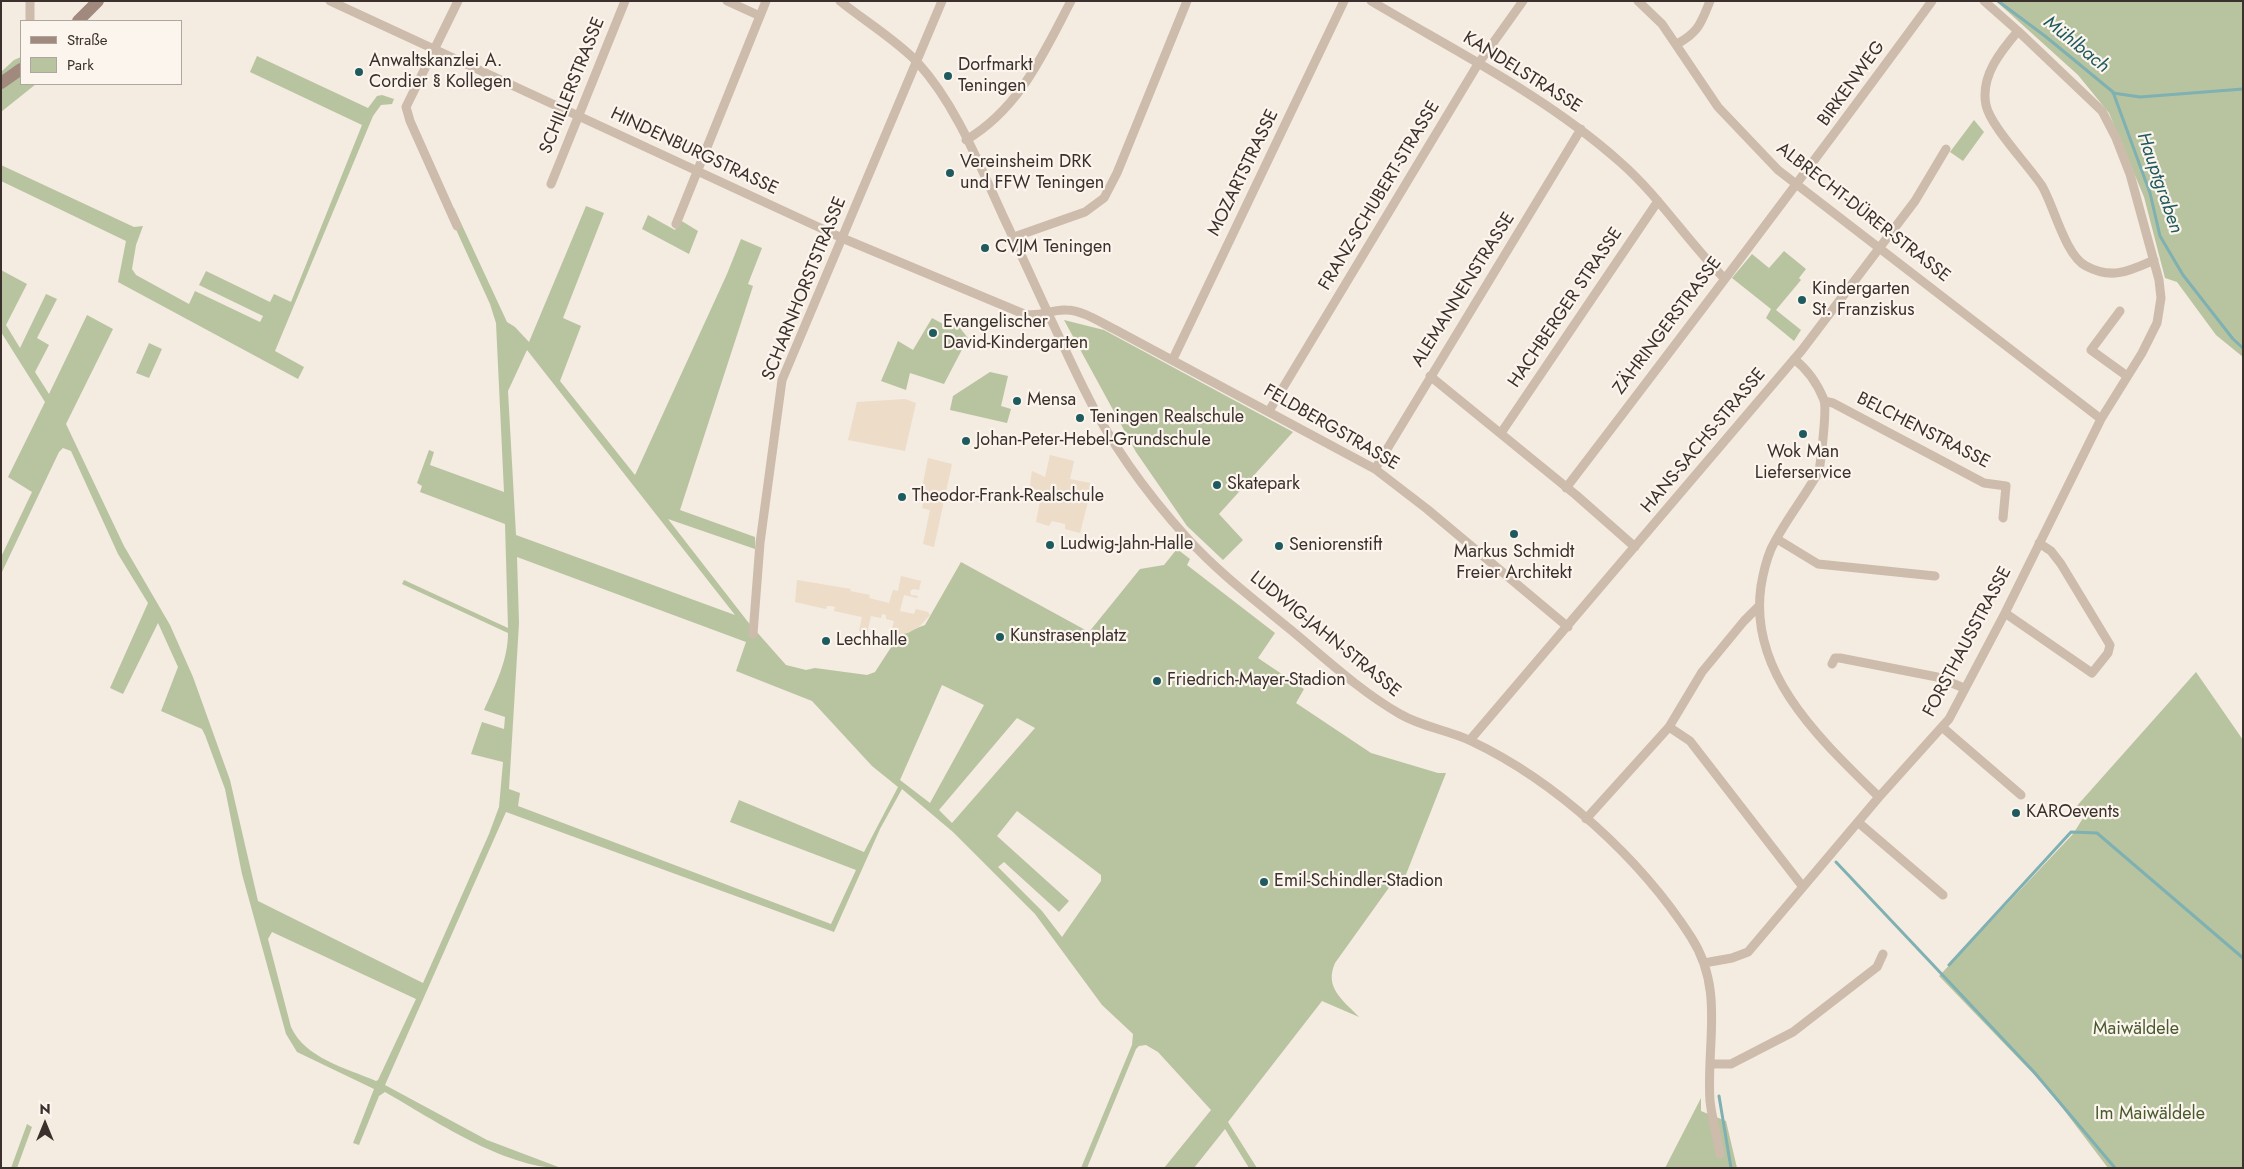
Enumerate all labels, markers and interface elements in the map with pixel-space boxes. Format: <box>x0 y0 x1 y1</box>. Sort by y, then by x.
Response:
water label: Mühlbach <box>2039 12 2113 78</box>
street label: SCHILLERSTRASSE <box>536 15 610 157</box>
legend <box>20 20 182 85</box>
street label: KANDELSTRASSE <box>1459 28 1585 118</box>
text: Straße <box>67 29 107 51</box>
street label: BIRKENWEG <box>1814 37 1890 131</box>
place label: Anwaltskanzlei A. Cordier § Kollegen <box>369 51 512 94</box>
text: Park <box>67 54 94 76</box>
place label: Dorfmarkt Teningen <box>958 55 1033 98</box>
marker: Anwaltskanzlei A. Cordier § Kollegen <box>353 66 365 78</box>
marker: Dorfmarkt Teningen <box>942 70 954 82</box>
street label: FRANZ-SCHUBERT-STRASSE <box>1315 98 1445 294</box>
street label: HINDENBURGSTRASSE <box>607 104 781 200</box>
street label: MOZARTSTRASSE <box>1204 106 1284 240</box>
water label: Hauptgraben <box>2131 129 2187 237</box>
street label: ALBRECHT-DÜRER-STRASSE <box>1772 138 1954 288</box>
place label: Vereinsheim DRK und FFW Teningen <box>960 152 1104 194</box>
marker: Vereinsheim DRK und FFW Teningen <box>944 167 956 179</box>
street label: SCHARNHORSTSTRASSE <box>758 194 852 384</box>
street label: ALEMANNENSTRASSE <box>1408 209 1520 371</box>
street label: HACHBERGER STRASSE <box>1504 224 1628 392</box>
place label: CVJM Teningen <box>995 237 1112 259</box>
marker: CVJM Teningen <box>979 242 991 254</box>
street label: ZÄHRINGERSTRASSE <box>1609 253 1727 399</box>
place label: Kindergarten St. Franziskus <box>1812 279 1915 322</box>
marker: Kindergarten St. Franziskus <box>1796 294 1808 306</box>
place label: Evangelischer David-Kindergarten <box>943 312 1088 354</box>
marker: Evangelischer David-Kindergarten <box>927 327 939 339</box>
street label: HANS-SACHS-STRASSE <box>1637 364 1771 518</box>
street label: FELDBERGSTRASSE <box>1259 380 1403 476</box>
street label: BELCHENSTRASSE <box>1853 388 1993 474</box>
place label: Mensa <box>1027 390 1076 412</box>
marker: Mensa <box>1011 395 1023 407</box>
place label: Teningen Realschule <box>1090 407 1244 429</box>
marker: Teningen Realschule <box>1074 412 1086 424</box>
marker: Wok Man Lieferservice <box>1797 428 1809 440</box>
place label: Johan-Peter-Hebel-Grundschule <box>976 430 1211 452</box>
marker: Johan-Peter-Hebel-Grundschule <box>960 435 972 447</box>
place label: Wok Man Lieferservice <box>1755 442 1851 484</box>
place label: Skatepark <box>1227 474 1300 496</box>
marker: Skatepark <box>1211 479 1223 491</box>
place label: Theodor-Frank-Realschule <box>912 486 1104 508</box>
marker: Theodor-Frank-Realschule <box>896 491 908 503</box>
marker: Markus Schmidt Freier Architekt <box>1508 528 1520 540</box>
place label: Ludwig-Jahn-Halle <box>1060 534 1193 556</box>
place label: Seniorenstift <box>1289 535 1382 557</box>
marker: Ludwig-Jahn-Halle <box>1044 539 1056 551</box>
marker: Seniorenstift <box>1273 540 1285 552</box>
place label: Markus Schmidt Freier Architekt <box>1454 542 1574 584</box>
street label: FORSTHAUSSTRASSE <box>1919 563 2017 721</box>
street label: LUDWIG-JAHN-STRASSE <box>1245 568 1405 702</box>
place label: Kunstrasenplatz <box>1010 626 1127 648</box>
place label: Lechhalle <box>836 630 907 652</box>
marker: Kunstrasenplatz <box>994 631 1006 643</box>
marker: Lechhalle <box>820 635 832 647</box>
place label: Friedrich-Mayer-Stadion <box>1167 670 1346 692</box>
marker: Friedrich-Mayer-Stadion <box>1151 675 1163 687</box>
place label: KAROevents <box>2026 802 2119 824</box>
marker: KAROevents <box>2010 807 2022 819</box>
place label: Emil-Schindler-Stadion <box>1274 871 1443 893</box>
marker: Emil-Schindler-Stadion <box>1258 876 1270 888</box>
park label: Maiwäldele <box>2093 1019 2179 1041</box>
north arrow <box>20 1099 70 1149</box>
text: N <box>39 1099 51 1119</box>
park label: Im Maiwäldele <box>2095 1104 2205 1126</box>

